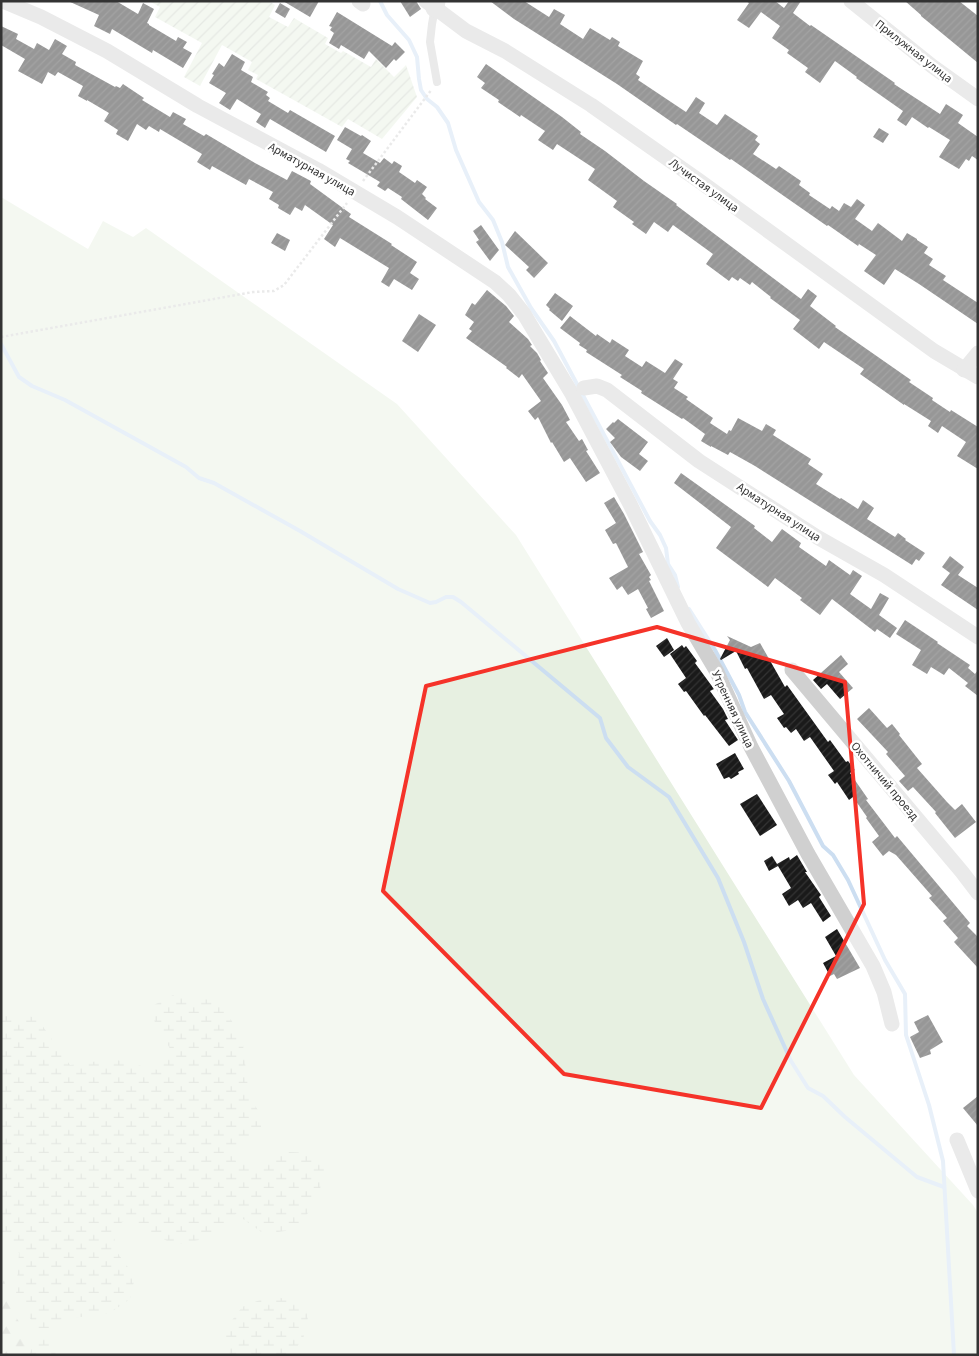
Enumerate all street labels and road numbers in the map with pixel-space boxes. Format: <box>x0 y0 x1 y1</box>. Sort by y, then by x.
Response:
street label: Прилужная улица <box>871 16 956 87</box>
street label: Арматурная улица <box>265 138 358 200</box>
street label: Лучистая улица <box>665 154 742 217</box>
street label: Арматурная улица <box>733 479 824 546</box>
street label: Утренняя улица <box>707 668 758 751</box>
street label: Охотничий проезд <box>847 738 923 825</box>

